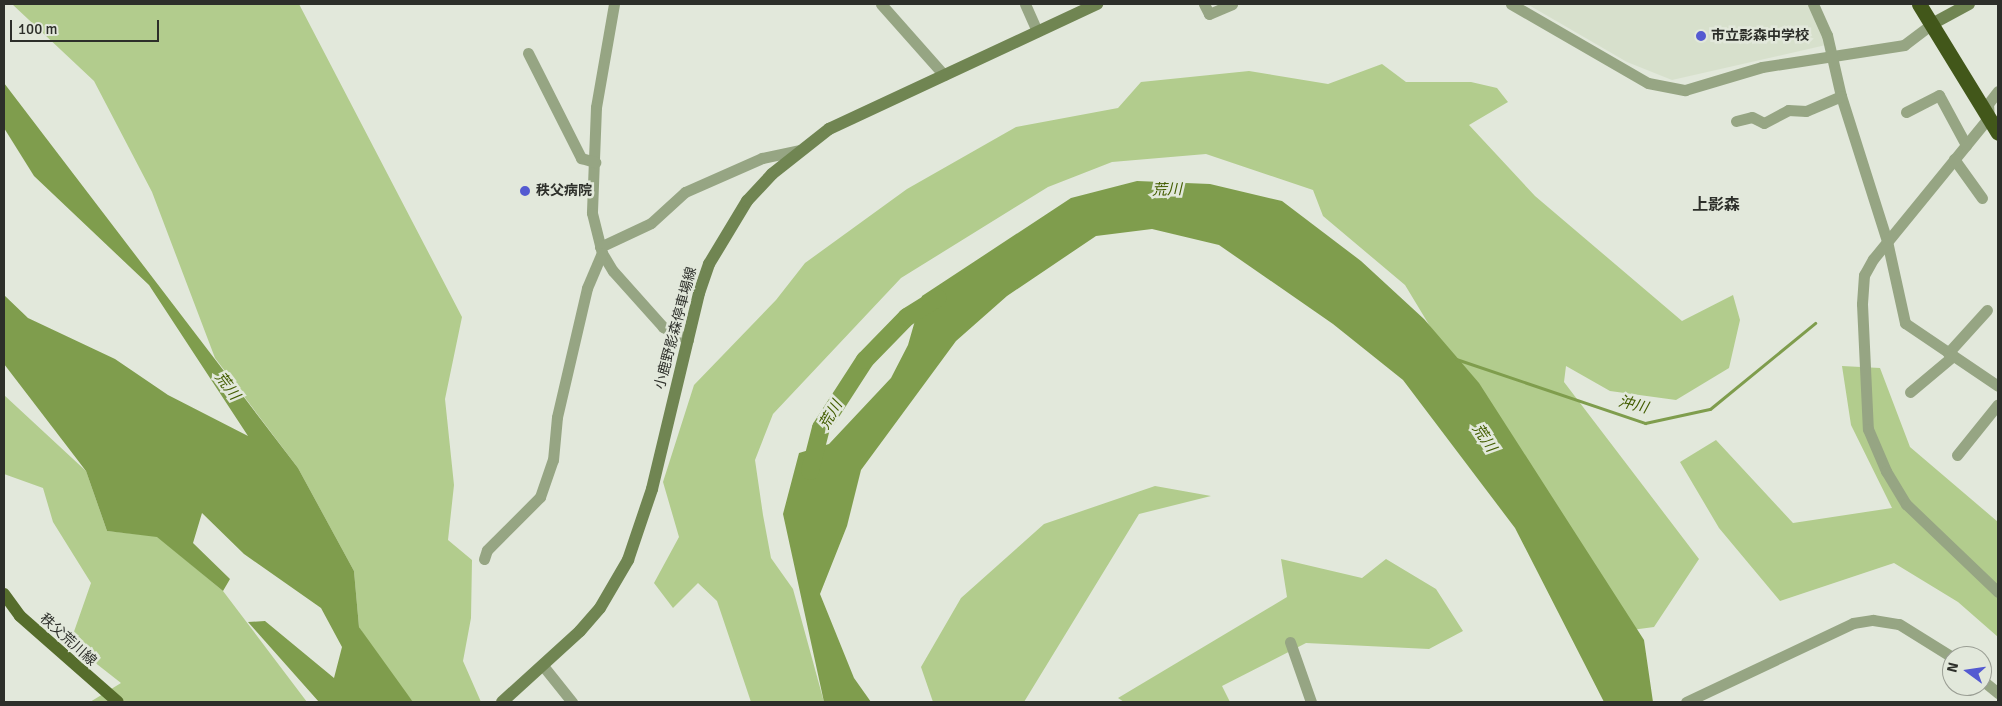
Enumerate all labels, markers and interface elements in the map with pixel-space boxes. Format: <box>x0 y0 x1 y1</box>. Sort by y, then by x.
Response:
scale bar <box>12 10 161 42</box>
text: 100 m <box>18 20 58 38</box>
place label: 市立影森中学校 <box>1711 28 1809 44</box>
marker: 市立影森中学校 <box>1695 30 1707 42</box>
water label: 荒川 <box>1152 181 1182 199</box>
place label: 秩父病院 <box>536 183 592 199</box>
marker: 秩父病院 <box>518 184 532 198</box>
district label: 上影森 <box>1692 195 1740 215</box>
street label: 小鹿野影森停車場線 <box>652 265 700 391</box>
water label: 荒川 <box>211 369 243 403</box>
water label: 沖川 <box>1616 393 1650 417</box>
water label: 荒川 <box>816 398 846 432</box>
water label: 荒川 <box>1468 421 1500 455</box>
street label: 秩父荒川線 <box>36 610 100 670</box>
north arrow <box>1942 646 1992 696</box>
text: N <box>1944 661 1962 674</box>

